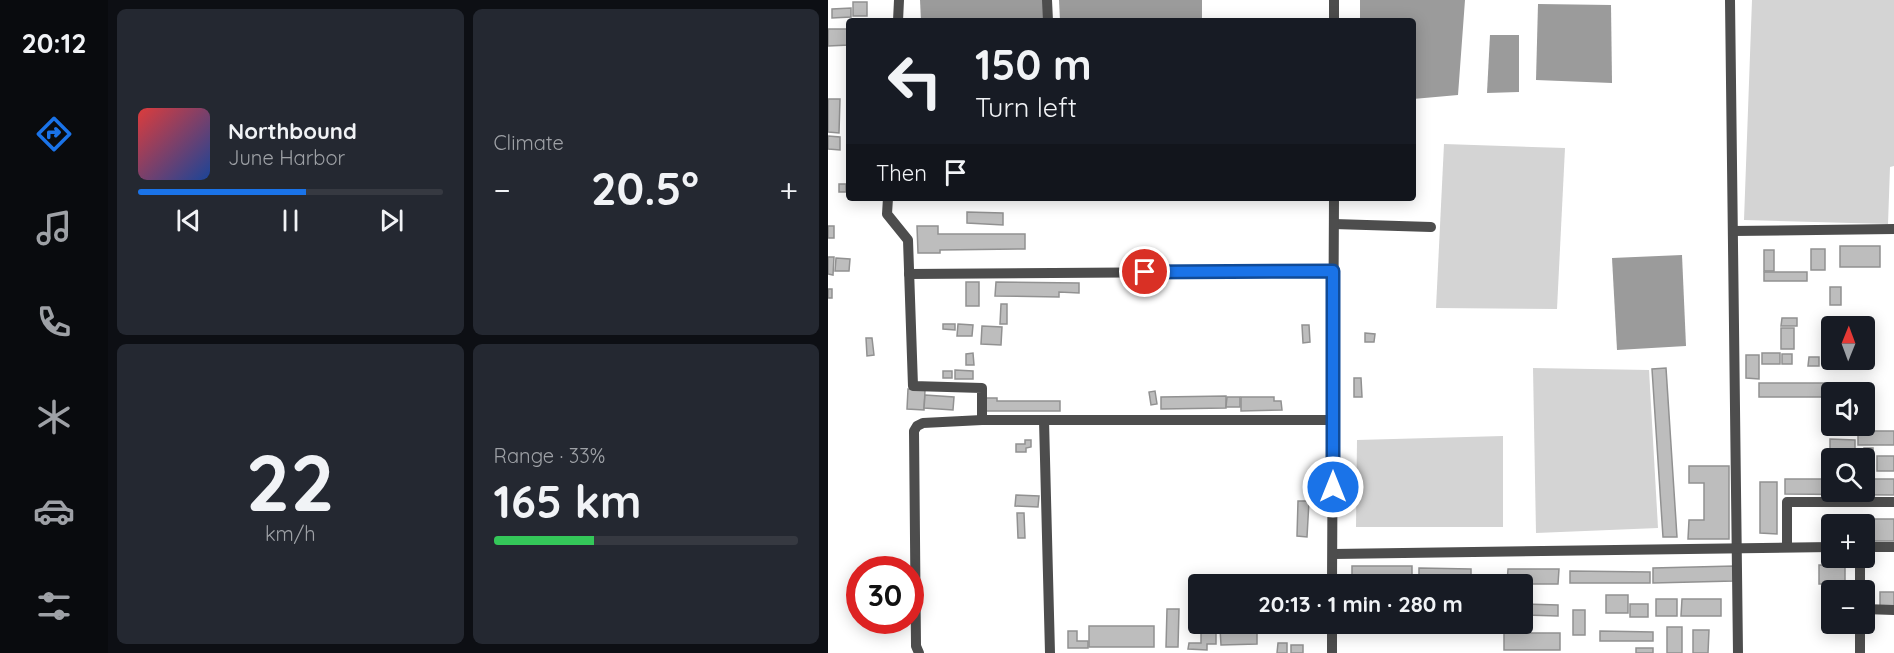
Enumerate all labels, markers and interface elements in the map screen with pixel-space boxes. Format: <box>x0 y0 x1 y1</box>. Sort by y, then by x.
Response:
text: 20:12 <box>21 26 87 60</box>
text: 150 m <box>975 38 1092 91</box>
icon: left <box>876 42 954 120</box>
text: Turn left <box>975 90 1077 124</box>
icon: directions <box>33 113 75 155</box>
text: Northbound <box>228 117 357 145</box>
text: Climate <box>494 130 564 155</box>
text: June Harbor <box>228 145 345 170</box>
icon: arrive <box>939 156 972 189</box>
text: Then <box>876 159 927 187</box>
text: 20.5° <box>591 160 699 216</box>
text: − <box>494 169 511 210</box>
text: + <box>779 169 798 210</box>
icon: previous <box>172 204 205 237</box>
icon: pause <box>274 204 307 237</box>
icon: next <box>375 204 408 237</box>
icon: music <box>33 207 75 249</box>
pin <box>1119 246 1170 297</box>
icon: arrive <box>1128 255 1161 288</box>
icon: phone <box>33 301 75 343</box>
north arrow <box>1821 316 1875 370</box>
map controls <box>1821 316 1875 634</box>
button: sound <box>1821 382 1875 436</box>
icon: climate <box>33 396 75 438</box>
text: 22 <box>246 433 335 531</box>
text: Range · 33% <box>494 443 605 468</box>
button: search <box>1821 448 1875 502</box>
position arrow <box>1301 455 1365 519</box>
text: 165 km <box>494 473 642 529</box>
icon: car <box>33 490 75 532</box>
button: + <box>1821 514 1875 568</box>
text: km/h <box>265 521 316 546</box>
speed limit sign: 30 <box>846 556 924 634</box>
button: − <box>1821 580 1875 634</box>
icon: filters <box>33 585 75 627</box>
text: 20:13 · 1 min · 280 m <box>1258 590 1463 618</box>

